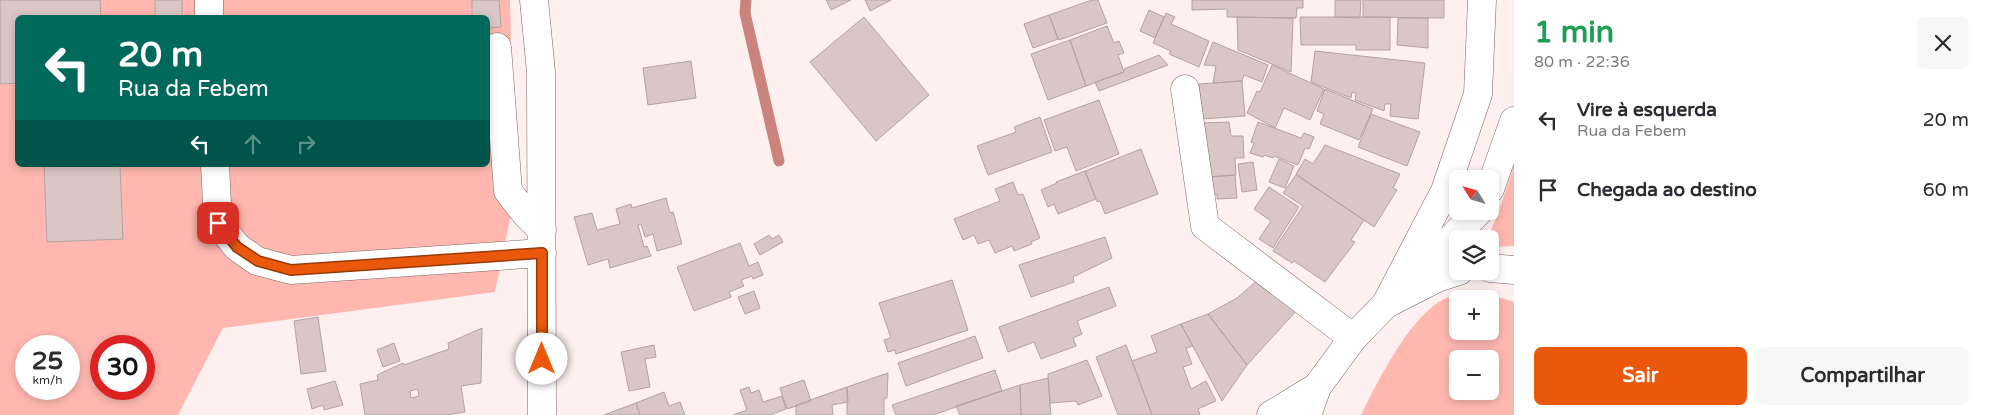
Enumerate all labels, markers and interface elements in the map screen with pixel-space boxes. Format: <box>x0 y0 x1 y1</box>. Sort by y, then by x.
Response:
text: 1 min <box>1534 14 1614 51</box>
button: close <box>1917 17 1969 69</box>
text: 20 m <box>118 34 203 76</box>
icon: left <box>35 35 100 100</box>
text: 80 m · 22:36 <box>1534 52 1630 72</box>
text: Rua da Febem <box>118 76 269 102</box>
text: Vire à esquerda <box>1577 99 1717 121</box>
icon: left <box>1534 106 1562 134</box>
text: 20 m <box>1923 109 1969 131</box>
text: Rua da Febem <box>1577 121 1687 141</box>
icon: left <box>186 130 214 158</box>
icon: ahead <box>239 130 267 158</box>
icon: right <box>292 130 320 158</box>
north arrow <box>1449 170 1499 220</box>
map controls <box>1449 170 1499 400</box>
icon: arrive <box>1534 176 1562 204</box>
text: Chegada ao destino <box>1577 179 1757 201</box>
text: 60 m <box>1923 179 1969 201</box>
pin <box>197 202 239 244</box>
icon: arrive <box>204 209 232 237</box>
button: layers <box>1449 230 1499 280</box>
button: + <box>1449 290 1499 340</box>
position arrow <box>515 332 567 384</box>
speed limit sign: 30 <box>90 335 155 400</box>
text: 25 <box>32 346 63 376</box>
button: Sair <box>1534 347 1747 405</box>
button: Compartilhar <box>1757 347 1969 405</box>
button: − <box>1449 350 1499 400</box>
text: km/h <box>32 373 63 387</box>

